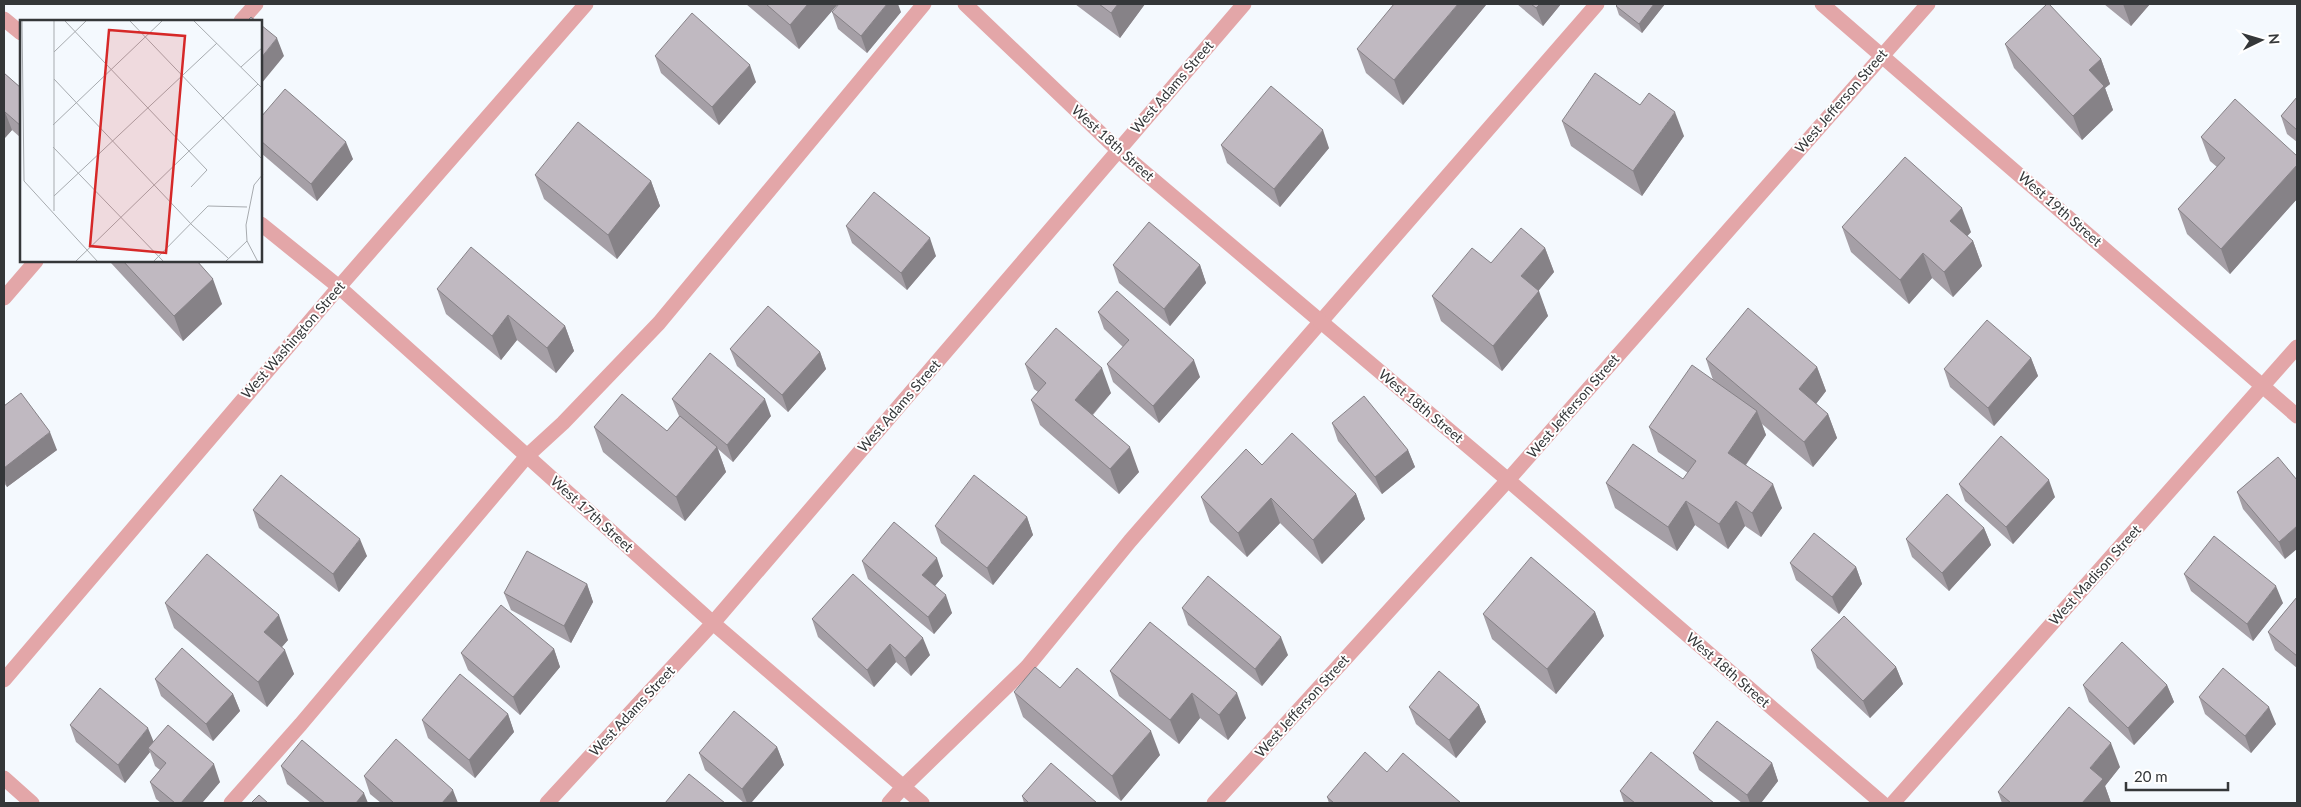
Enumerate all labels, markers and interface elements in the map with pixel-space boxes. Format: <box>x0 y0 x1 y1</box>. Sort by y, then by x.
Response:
north arrow <box>2236 15 2286 65</box>
inset map <box>20 20 262 262</box>
text: N <box>2266 33 2283 45</box>
street label: West Adams Street <box>1127 37 1217 137</box>
street label: West Jefferson Street <box>1791 45 1890 156</box>
street label: West 18th Street <box>1069 101 1158 184</box>
street label: West 19th Street <box>2015 168 2106 250</box>
street label: West Washington Street <box>237 278 348 402</box>
street label: West Jefferson Street <box>1523 350 1622 461</box>
street label: West Adams Street <box>854 356 944 456</box>
street label: West 18th Street <box>1376 365 1467 446</box>
street label: West 17th Street <box>548 472 637 555</box>
street label: West Madison Street <box>2045 521 2144 628</box>
street label: West 18th Street <box>1683 629 1774 711</box>
street label: West Jefferson Street <box>1251 651 1352 760</box>
street label: West Adams Street <box>585 662 678 759</box>
scale bar <box>2126 760 2228 792</box>
text: 20 m <box>2134 767 2168 785</box>

